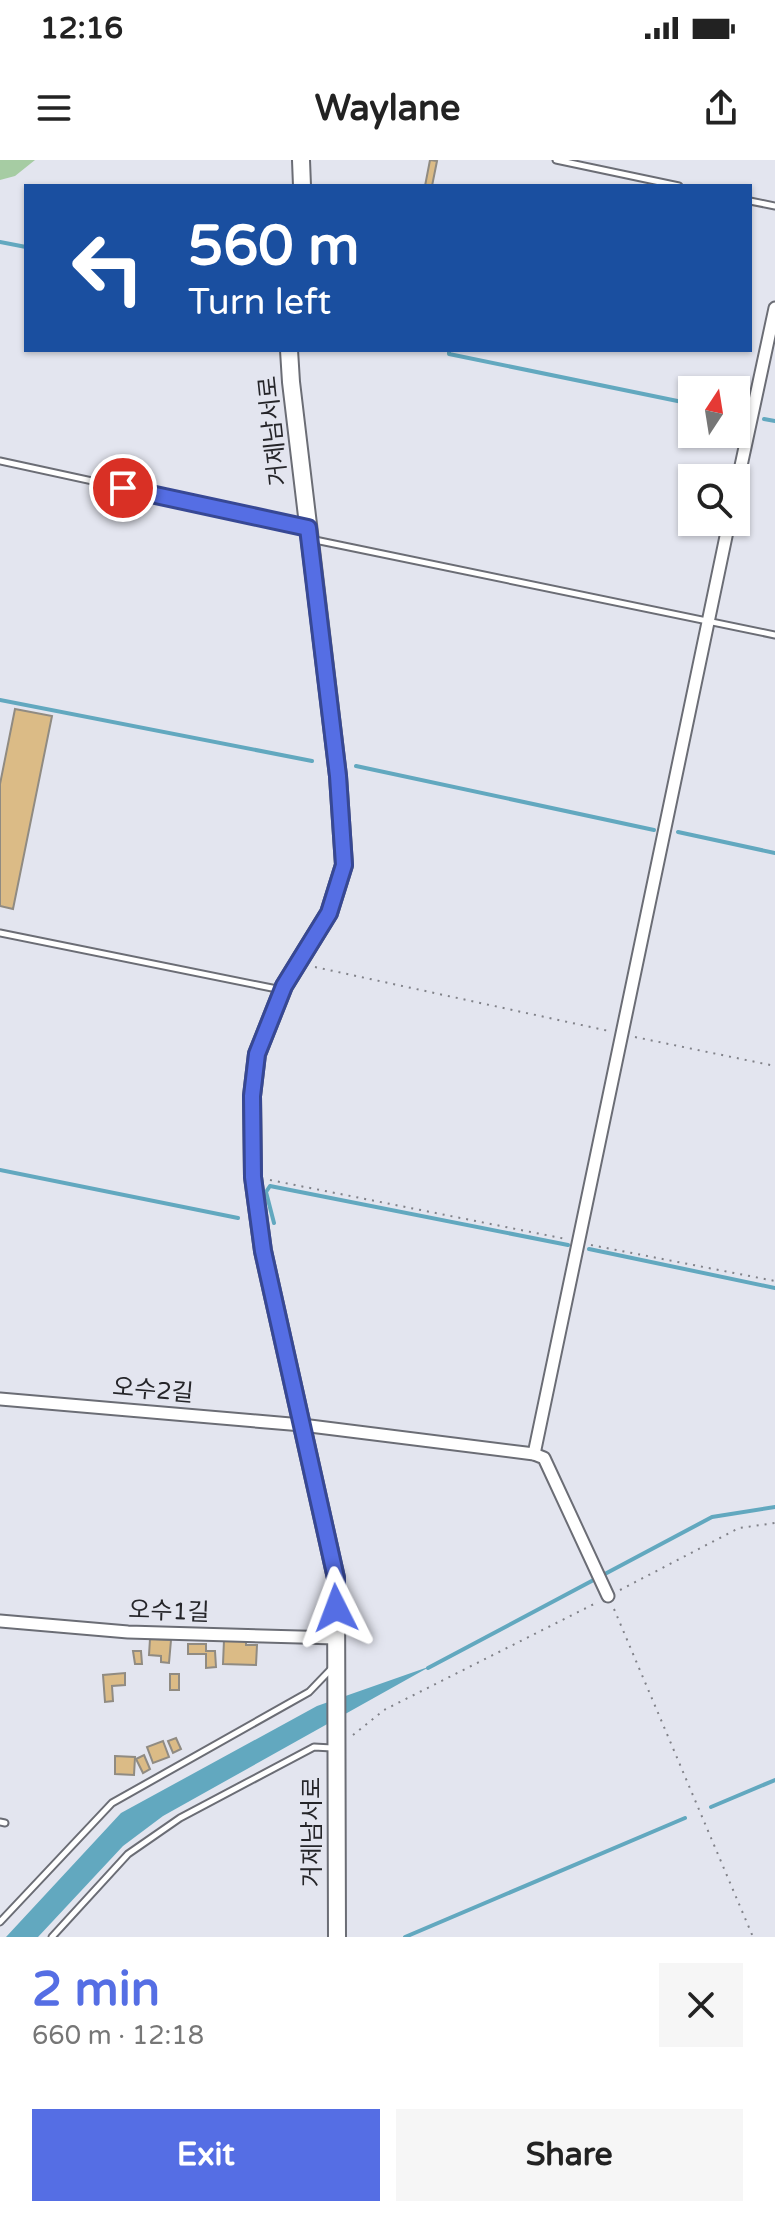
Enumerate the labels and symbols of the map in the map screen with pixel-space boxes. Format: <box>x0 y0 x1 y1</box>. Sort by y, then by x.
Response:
street label: 거제남서로 <box>253 375 294 487</box>
north arrow <box>678 376 750 448</box>
pin <box>89 454 157 522</box>
street label: 오수2길 <box>111 1373 195 1408</box>
position arrow <box>294 1566 378 1650</box>
street label: 오수1길 <box>128 1596 210 1627</box>
street label: 거제남서로 <box>298 1777 327 1887</box>

